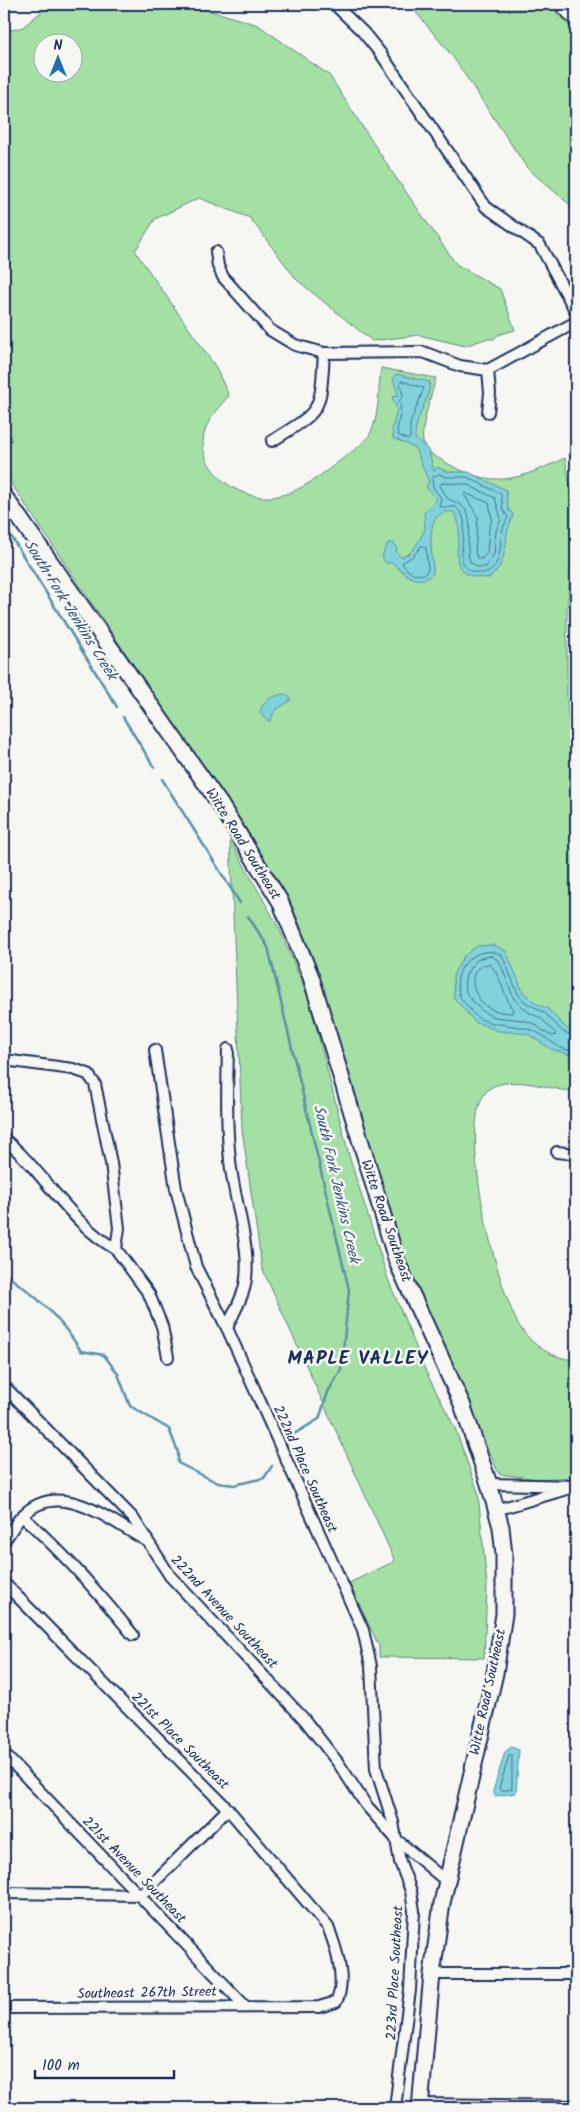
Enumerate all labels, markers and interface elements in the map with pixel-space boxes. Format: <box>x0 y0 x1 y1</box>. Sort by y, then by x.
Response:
north arrow <box>32 32 82 82</box>
text: N <box>54 35 63 57</box>
water label: South Fork Jenkins Creek <box>17 535 124 687</box>
street label: Witte Road Southeast <box>200 784 287 905</box>
water label: South Fork Jenkins Creek <box>306 1102 366 1267</box>
street label: Witte Road Southeast <box>355 1157 417 1286</box>
district label: MAPLE VALLEY <box>288 1344 429 1374</box>
street label: 222nd Place Southeast <box>267 1402 343 1537</box>
street label: 222nd Avenue Southeast <box>165 1550 283 1674</box>
street label: Witte Road Southeast <box>464 1626 512 1757</box>
street label: 221st Place Southeast <box>126 1687 235 1796</box>
street label: 221st Avenue Southeast <box>77 1811 192 1929</box>
street label: 223rd Place Southeast <box>380 1904 410 2041</box>
street label: Southeast 267th Street <box>77 1981 218 2005</box>
scale bar <box>35 2047 174 2079</box>
text: 100 m <box>42 2054 80 2078</box>

